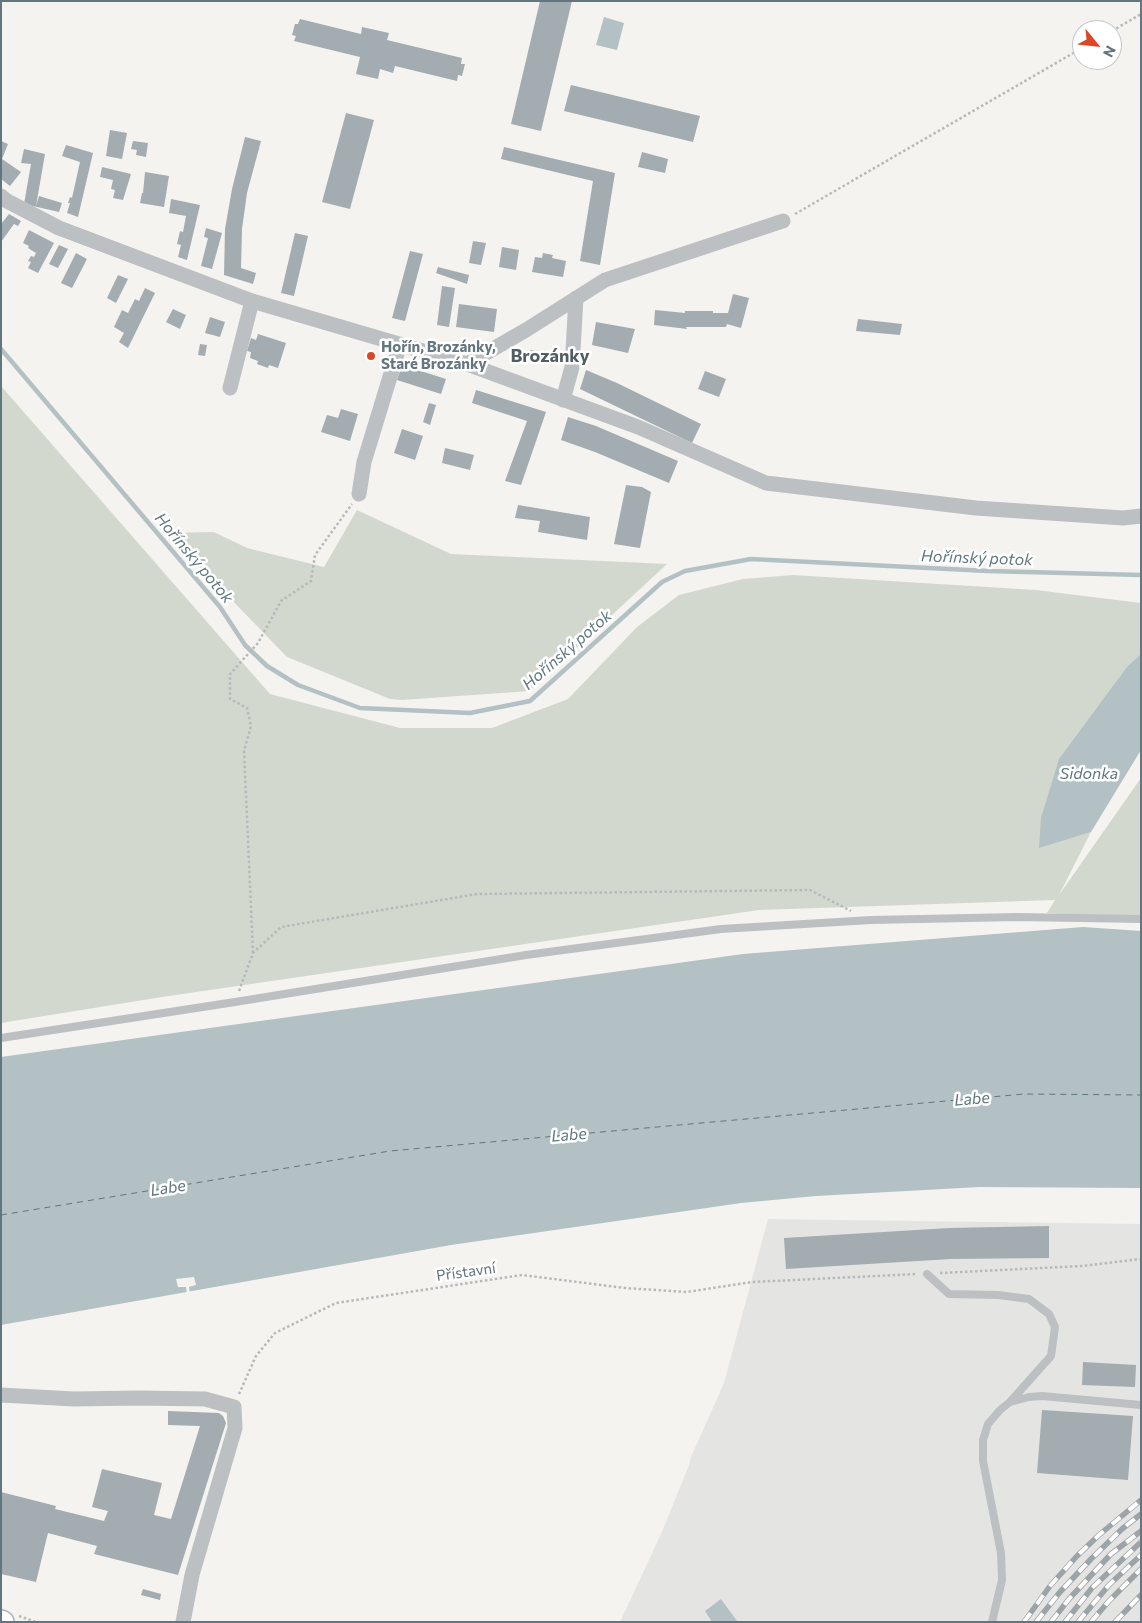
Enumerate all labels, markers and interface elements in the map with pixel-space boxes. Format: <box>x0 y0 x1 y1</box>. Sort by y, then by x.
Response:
north arrow <box>1072 20 1122 70</box>
text: N <box>1100 43 1120 60</box>
place label: Hořín, Brozánky, Staré Brozánky <box>381 338 496 373</box>
district label: Brozánky <box>510 345 590 367</box>
marker: Hořín, Brozánky, Staré Brozánky <box>365 350 377 362</box>
water label: Hořínský potok <box>151 509 237 607</box>
water label: Hořínský potok <box>921 546 1033 570</box>
water label: Hořínský potok <box>518 606 616 694</box>
water label: Sidonka <box>1060 764 1118 784</box>
water label: Labe <box>954 1088 990 1110</box>
water label: Labe <box>551 1124 587 1146</box>
water label: Labe <box>149 1176 187 1200</box>
street label: Přístavní <box>435 1259 497 1285</box>

